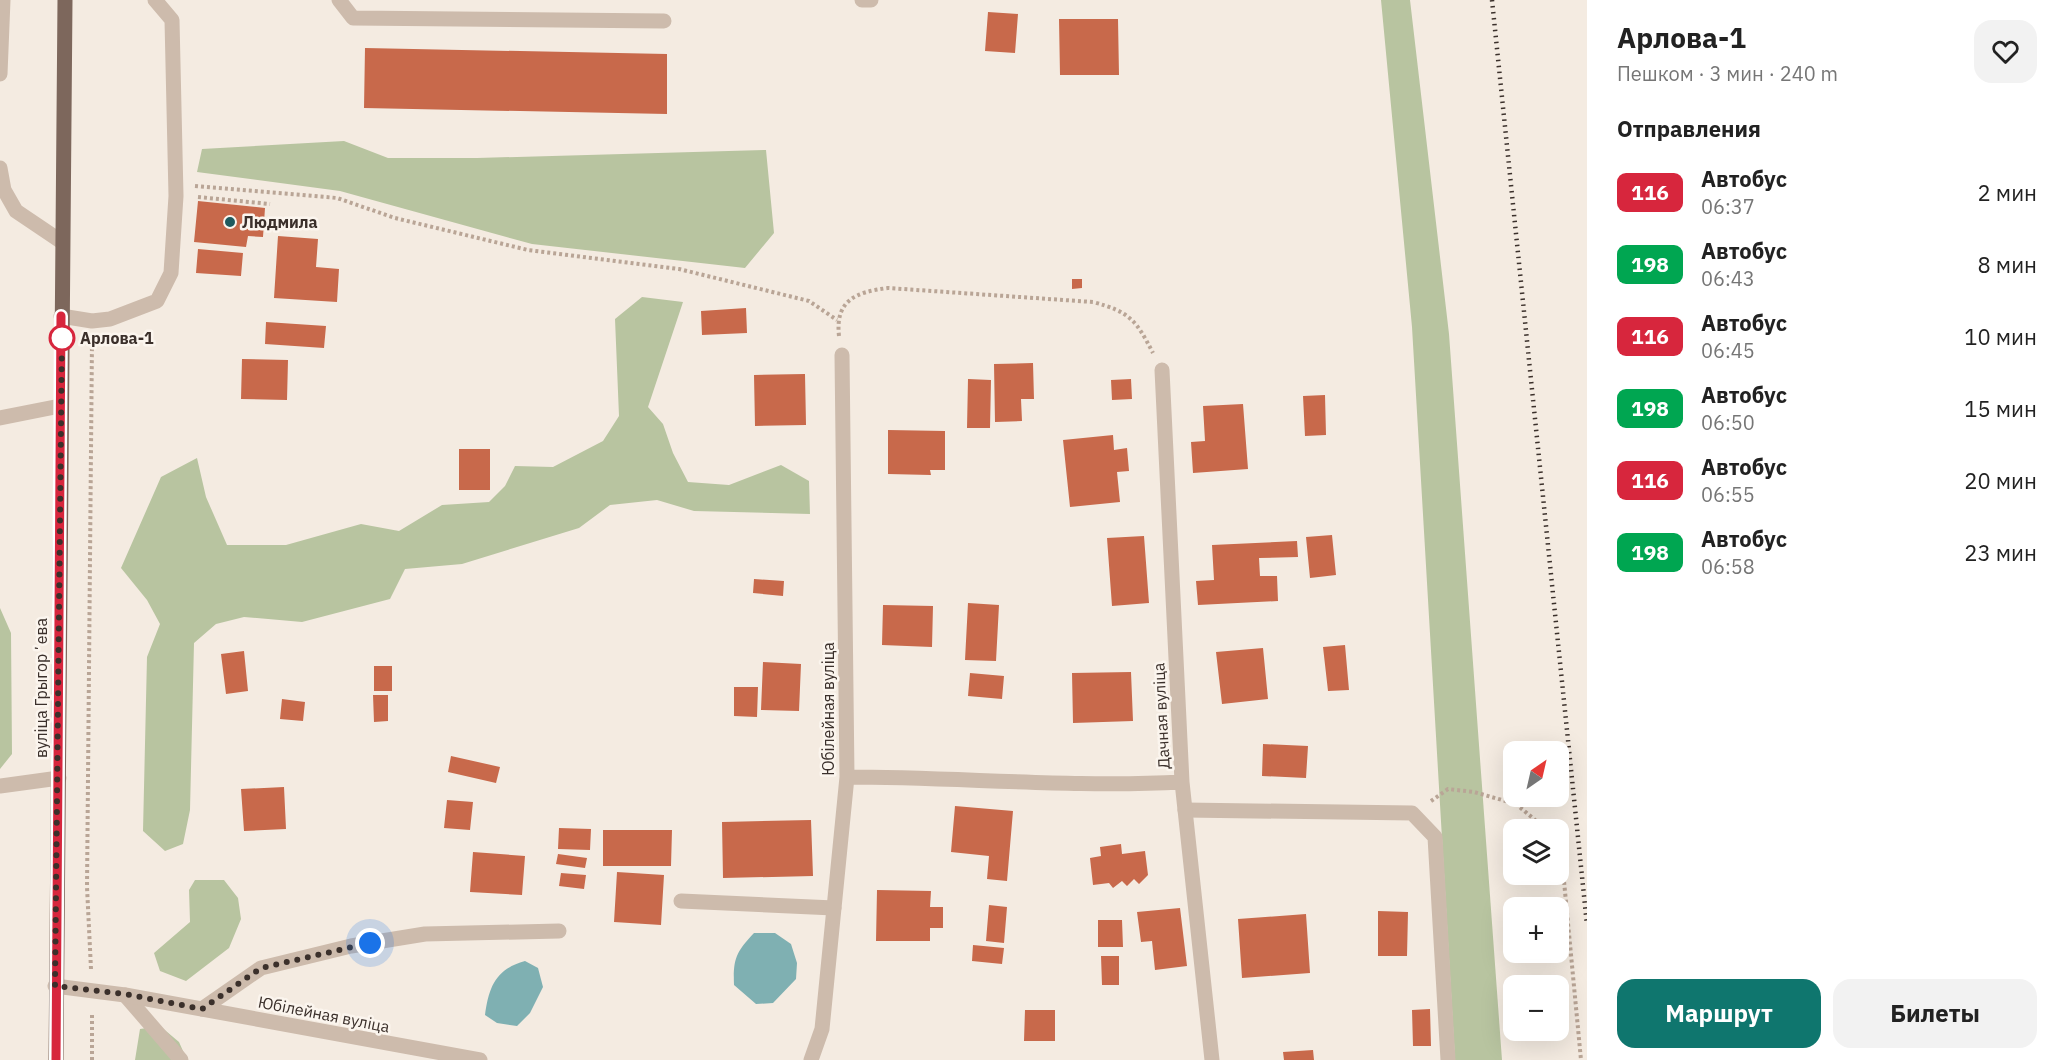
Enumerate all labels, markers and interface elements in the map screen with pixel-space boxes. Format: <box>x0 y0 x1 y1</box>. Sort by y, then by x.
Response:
text: Арлова-1 <box>1617 19 1746 56</box>
button: heart <box>1974 20 2037 83</box>
text: Пешком · 3 мин · 240 m <box>1617 60 1838 87</box>
text: Отправления <box>1617 114 1761 143</box>
text: Автобус <box>1701 164 1787 193</box>
text: 116 <box>1631 178 1669 206</box>
text: 2 мин <box>1977 178 2037 207</box>
text: 06:37 <box>1701 193 1755 220</box>
place label: Людмила <box>242 212 318 232</box>
marker: Людмила <box>223 215 237 229</box>
text: Автобус <box>1701 236 1787 265</box>
text: 198 <box>1631 250 1669 278</box>
text: 8 мин <box>1977 250 2037 279</box>
text: 06:43 <box>1701 265 1755 292</box>
text: Автобус <box>1701 308 1787 337</box>
text: 116 <box>1631 322 1669 350</box>
text: 10 мин <box>1964 322 2037 351</box>
marker: Арлова-1 <box>49 325 75 351</box>
place label: Арлова-1 <box>80 328 154 348</box>
text: 06:45 <box>1701 337 1755 364</box>
text: Автобус <box>1701 380 1787 409</box>
text: 198 <box>1631 394 1669 422</box>
text: 15 мин <box>1964 394 2037 423</box>
text: 06:50 <box>1701 409 1755 436</box>
text: Автобус <box>1701 452 1787 481</box>
text: 116 <box>1631 466 1669 494</box>
text: 20 мин <box>1964 466 2037 495</box>
text: 06:55 <box>1701 481 1755 508</box>
text: Автобус <box>1701 524 1787 553</box>
text: 198 <box>1631 538 1669 566</box>
text: 23 мин <box>1964 538 2037 567</box>
text: 06:58 <box>1701 553 1755 580</box>
street label: вуліца Грыгорʼева <box>31 618 51 758</box>
street label: Юбілейная вуліца <box>818 642 838 776</box>
street label: Дачная вуліца <box>1148 662 1174 770</box>
north arrow <box>1503 741 1569 807</box>
map controls <box>1503 741 1569 1041</box>
button: layers <box>1503 819 1569 885</box>
button: + <box>1503 897 1569 963</box>
your location <box>355 928 385 958</box>
button: − <box>1503 975 1569 1041</box>
button: Маршрут <box>1617 979 1821 1048</box>
button: Билеты <box>1833 979 2037 1048</box>
street label: Юбілейная вуліца <box>257 991 392 1037</box>

